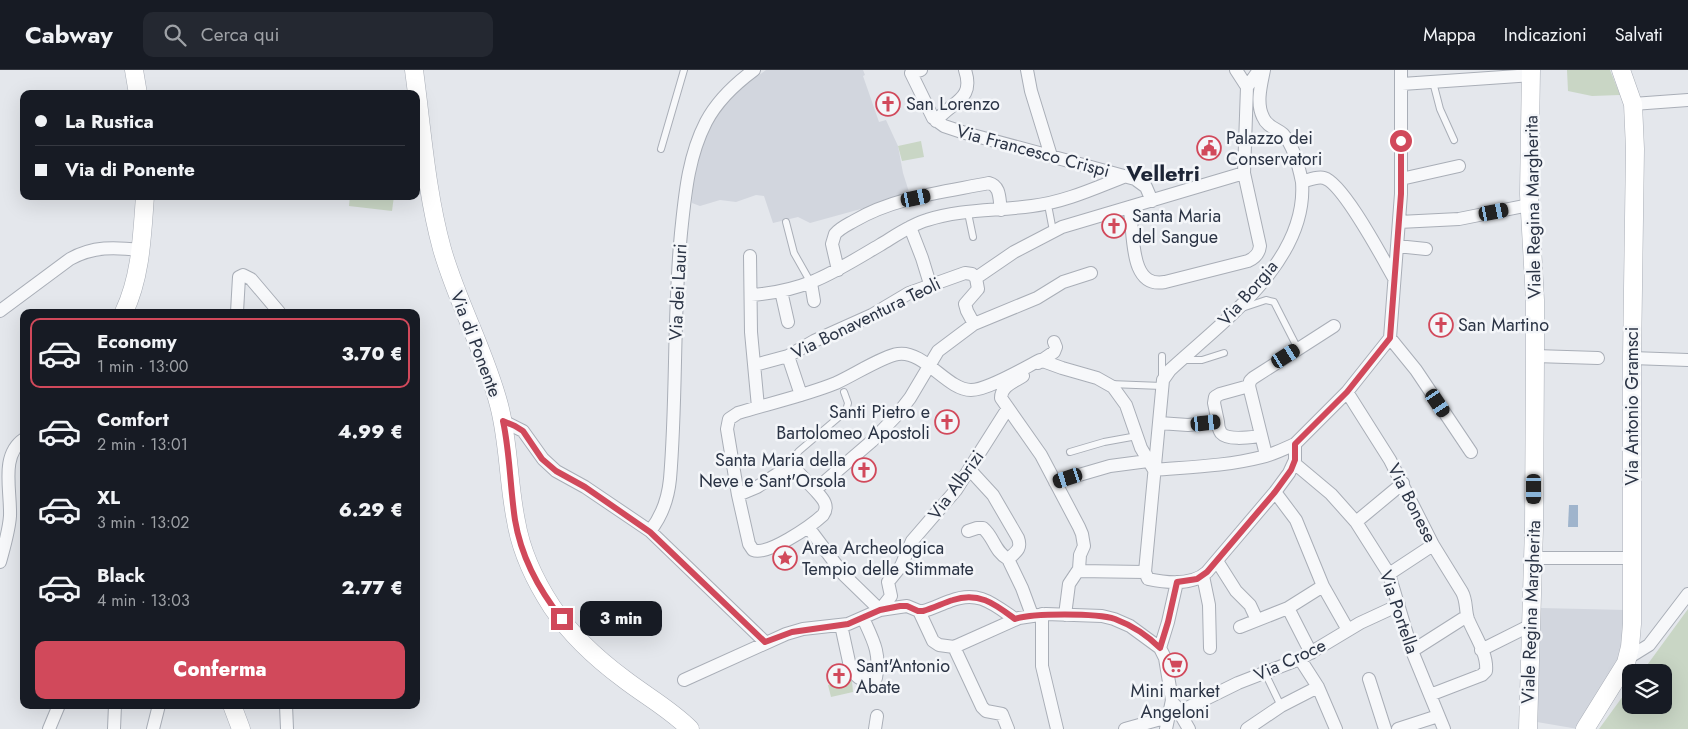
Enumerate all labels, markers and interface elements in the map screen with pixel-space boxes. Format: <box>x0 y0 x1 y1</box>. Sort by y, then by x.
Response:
search box <box>143 12 493 57</box>
text: Cabway <box>25 17 113 52</box>
icon: search <box>161 21 189 49</box>
text: Cerca qui <box>201 21 280 48</box>
text: Mappa <box>1423 22 1476 48</box>
text: Indicazioni <box>1504 22 1587 48</box>
text: Salvati <box>1615 22 1663 48</box>
church icon: San Lorenzo <box>875 91 901 117</box>
place label: San Lorenzo <box>906 91 1000 117</box>
text: La Rustica <box>65 108 154 135</box>
street label: Viale Regina Margherita <box>1518 115 1548 299</box>
street label: Via Francesco Crispi <box>953 118 1113 184</box>
place label: Palazzo dei Conservatori <box>1226 125 1322 172</box>
route start <box>1390 130 1412 152</box>
public building icon: Palazzo dei Conservatori <box>1196 135 1222 161</box>
text: Via di Ponente <box>65 156 195 183</box>
district label: Velletri <box>1125 157 1200 189</box>
car <box>899 188 932 208</box>
car <box>1477 202 1510 222</box>
place label: Santa Maria del Sangue <box>1132 203 1221 250</box>
church icon: Santa Maria del Sangue <box>1101 213 1127 239</box>
street label: Via dei Lauri <box>662 243 694 341</box>
street label: Via Borgia <box>1212 254 1284 332</box>
street label: Via Bonaventura Teoli <box>787 271 945 365</box>
street label: Via di Ponente <box>444 287 508 401</box>
church icon: San Martino <box>1428 312 1454 338</box>
place label: San Martino <box>1458 312 1549 338</box>
street label: Via Antonio Gramsci <box>1619 327 1645 485</box>
text: Economy <box>97 328 177 355</box>
icon: car <box>37 331 82 376</box>
text: 3.70 € <box>341 340 403 367</box>
car <box>1269 342 1302 370</box>
text: 1 min · 13:00 <box>97 355 188 378</box>
car <box>1423 386 1452 420</box>
place label: Santi Pietro e Bartolomeo Apostoli <box>776 399 930 446</box>
text: Comfort <box>97 406 169 433</box>
icon: car <box>37 409 82 454</box>
church icon: Santi Pietro e Bartolomeo Apostoli <box>934 409 960 435</box>
car <box>1190 414 1221 432</box>
text: 4.99 € <box>338 418 403 445</box>
text: 2 min · 13:01 <box>97 433 188 456</box>
street label: Via Albrizi <box>922 445 990 525</box>
place label: Santa Maria della Neve e Sant'Orsola <box>699 447 846 494</box>
church icon: Santa Maria della Neve e Sant'Orsola <box>851 457 877 483</box>
street label: Via Bonese <box>1381 459 1443 547</box>
car <box>1051 466 1084 490</box>
car <box>1526 474 1541 504</box>
text: XL <box>97 484 120 511</box>
icon: car <box>37 487 82 532</box>
text: 6.29 € <box>339 496 403 523</box>
text: 3 min · 13:02 <box>97 511 189 534</box>
street label: Viale Regina Margherita <box>1515 520 1547 704</box>
place label: Area Archeologica Tempio delle Stimmate <box>802 535 974 582</box>
place icon: Area Archeologica Tempio delle Stimmate <box>772 545 798 571</box>
text: Black <box>97 562 145 589</box>
icon: car <box>37 565 82 610</box>
street label: Via Portella <box>1373 567 1425 657</box>
text: 2.77 € <box>341 574 403 601</box>
text: 4 min · 13:03 <box>97 589 190 612</box>
callout: 3 min <box>580 602 662 636</box>
text: 3 min <box>600 607 642 630</box>
route end <box>551 608 573 630</box>
street label: Via Croce <box>1250 632 1330 688</box>
button: Conferma <box>35 641 405 699</box>
supermarket icon: Mini market Angeloni <box>1162 652 1188 678</box>
place label: Sant'Antonio Abate <box>856 653 950 700</box>
church icon: Sant'Antonio Abate <box>826 663 852 689</box>
map controls <box>1622 664 1672 714</box>
button: layers <box>1622 664 1672 714</box>
place label: Mini market Angeloni <box>1131 678 1220 725</box>

